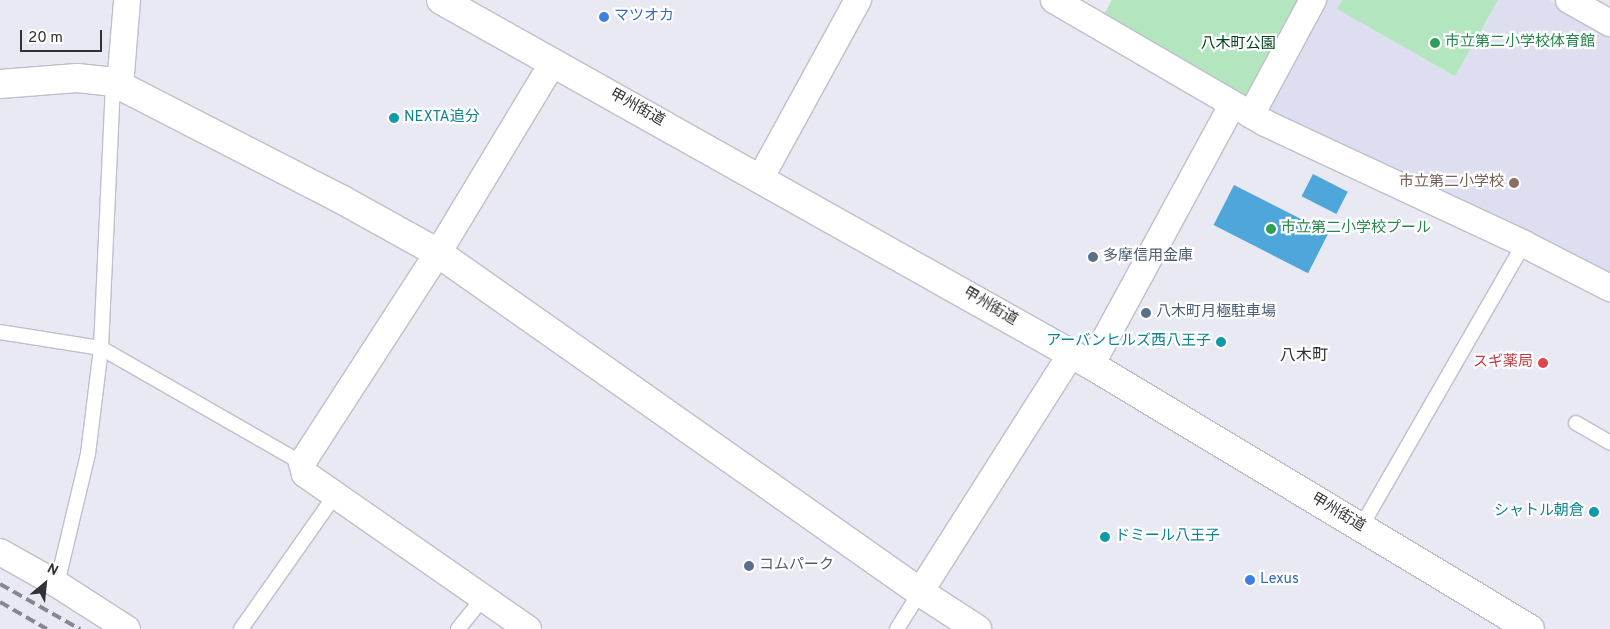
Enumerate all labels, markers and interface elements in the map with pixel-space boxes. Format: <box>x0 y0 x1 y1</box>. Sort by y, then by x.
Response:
place label: マツオカ <box>614 8 674 26</box>
marker: マツオカ <box>598 11 610 23</box>
scale bar <box>22 20 105 52</box>
text: 20 m <box>28 29 63 48</box>
place label: 市立第二小学校体育館 <box>1445 34 1595 52</box>
park label: 八木町公園 <box>1201 36 1275 54</box>
marker: 市立第二小学校体育館 <box>1429 37 1441 49</box>
street label: 甲州街道 <box>606 86 668 130</box>
place label: NEXTA追分 <box>404 109 480 127</box>
marker: NEXTA追分 <box>388 112 400 124</box>
place label: 市立第二小学校 <box>1399 174 1504 192</box>
marker: 市立第二小学校 <box>1508 177 1520 189</box>
place label: 市立第二小学校プール <box>1281 220 1431 238</box>
marker: 市立第二小学校プール <box>1265 223 1277 235</box>
place label: 多摩信用金庫 <box>1103 248 1193 266</box>
marker: 多摩信用金庫 <box>1087 251 1099 263</box>
street label: 甲州街道 <box>960 284 1020 330</box>
place label: 八木町月極駐車場 <box>1156 304 1276 322</box>
marker: 八木町月極駐車場 <box>1140 307 1152 319</box>
place label: アーバンヒルズ西八王子 <box>1047 333 1211 351</box>
marker: アーバンヒルズ西八王子 <box>1215 336 1227 348</box>
district label: 八木町 <box>1280 346 1328 366</box>
place label: スギ薬局 <box>1473 354 1533 372</box>
marker: スギ薬局 <box>1537 357 1549 369</box>
street label: 甲州街道 <box>1308 490 1368 536</box>
place label: シャトル朝倉 <box>1494 503 1584 521</box>
marker: シャトル朝倉 <box>1588 506 1600 518</box>
place label: ドミール八王子 <box>1115 528 1220 546</box>
marker: ドミール八王子 <box>1099 531 1111 543</box>
place label: コムパーク <box>759 557 834 575</box>
north arrow <box>20 559 70 609</box>
text: N <box>44 560 61 580</box>
marker: コムパーク <box>743 560 755 572</box>
place label: Lexus <box>1260 571 1299 589</box>
marker: Lexus <box>1244 574 1256 586</box>

